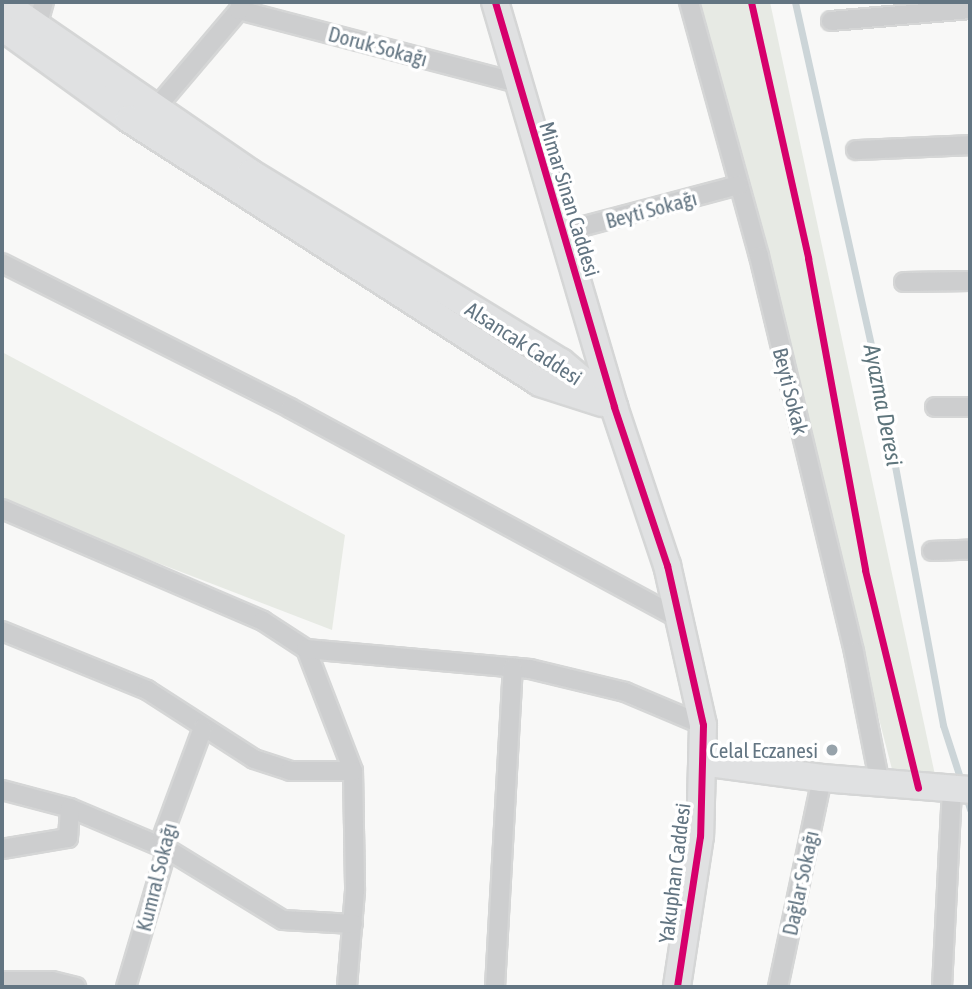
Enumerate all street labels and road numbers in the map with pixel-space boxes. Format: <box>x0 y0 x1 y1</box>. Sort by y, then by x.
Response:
street label: Doruk Sokağı <box>326 21 430 71</box>
street label: Mimar Sinan Caddesi <box>534 119 606 279</box>
street label: Beyti Sokağı <box>603 185 699 233</box>
street label: Alsancak Caddesi <box>461 296 587 390</box>
street label: Beyti Sokak <box>768 345 814 437</box>
street label: Yakuphan Caddesi <box>653 801 695 945</box>
street label: Kumral Sokağı <box>130 820 182 934</box>
street label: Dağlar Sokağı <box>777 828 823 938</box>

